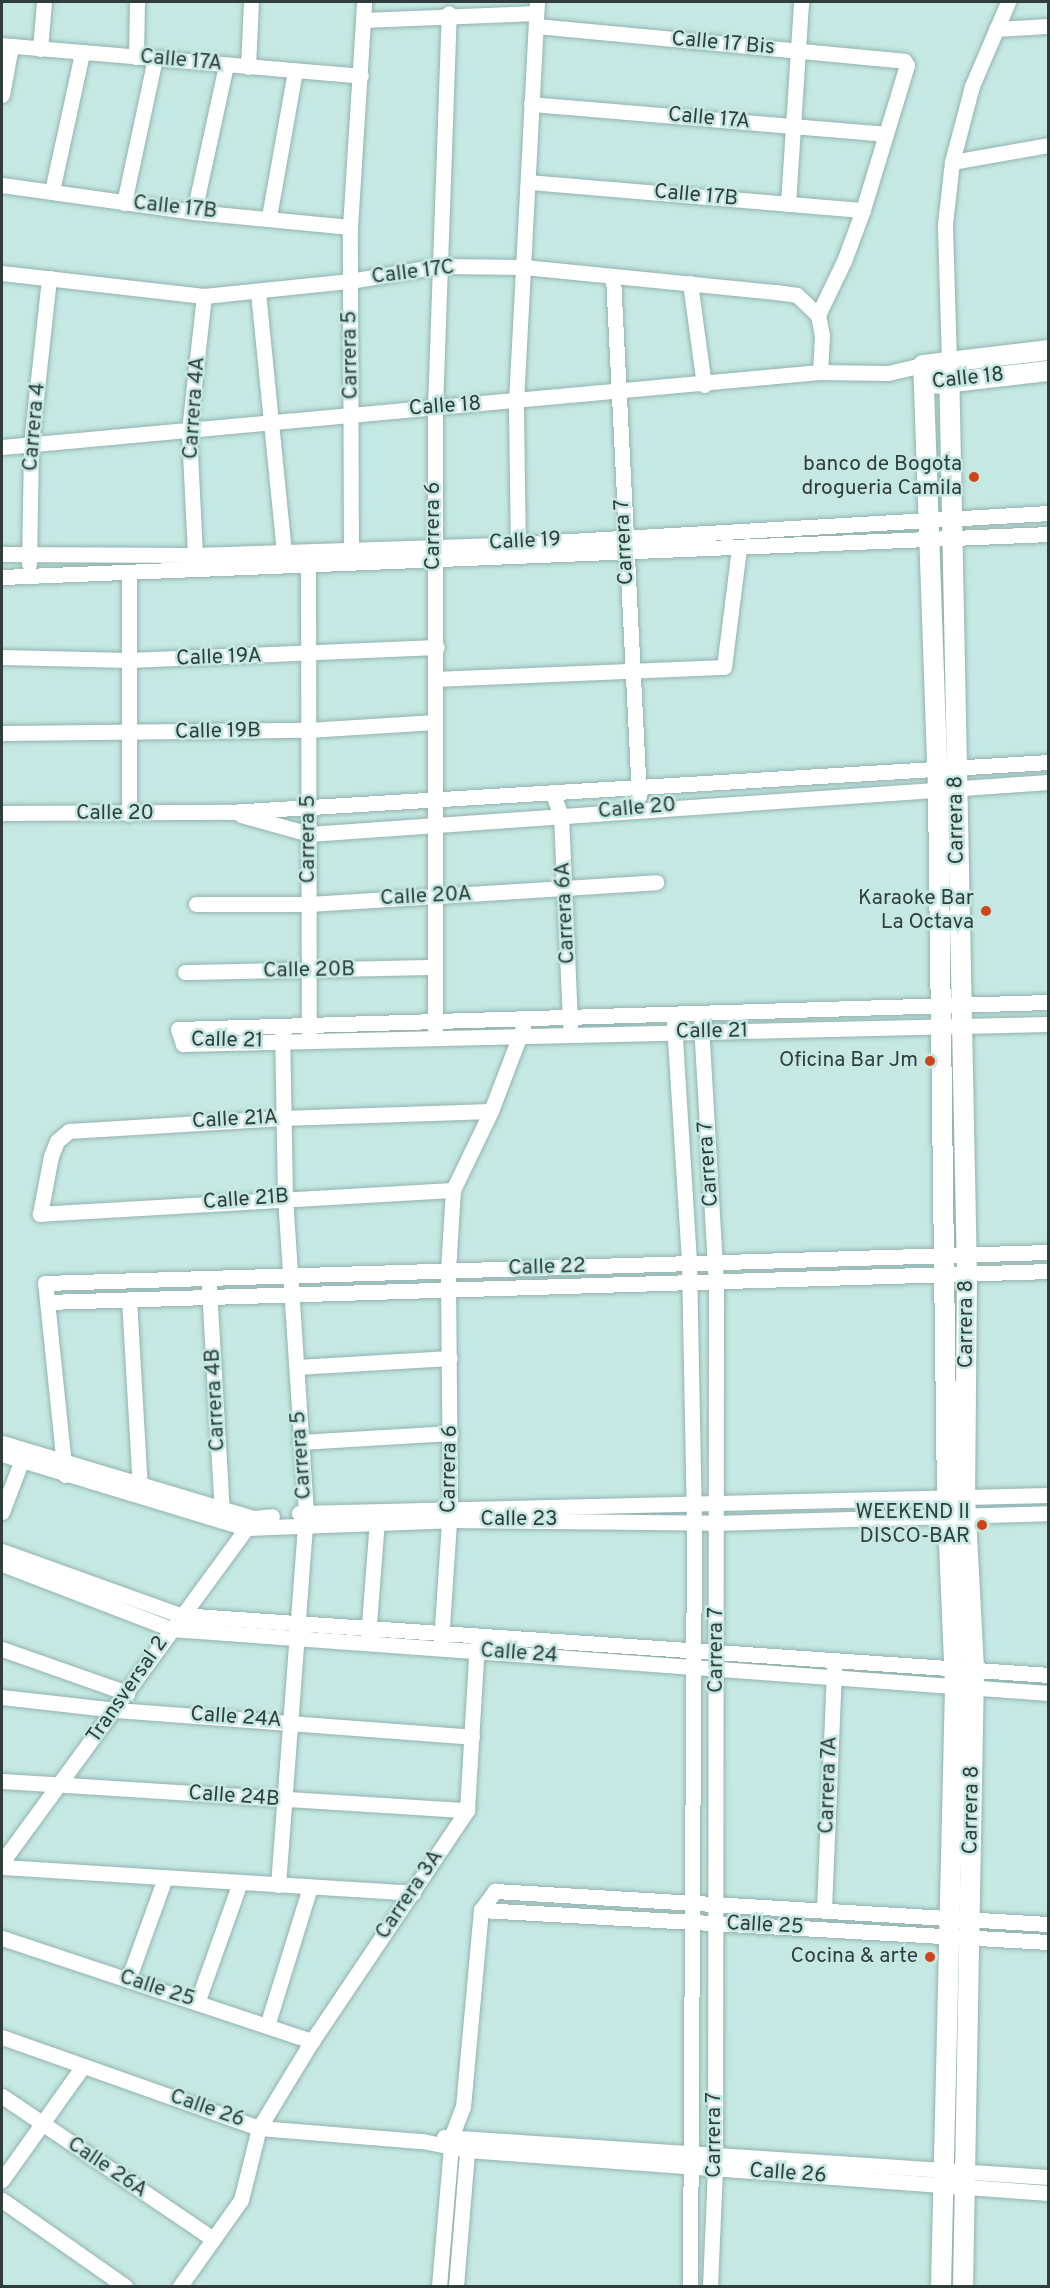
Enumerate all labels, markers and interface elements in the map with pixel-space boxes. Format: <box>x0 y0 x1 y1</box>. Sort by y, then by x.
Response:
street label: Calle 17 Bis <box>670 27 776 61</box>
street label: Calle 17A <box>139 45 223 77</box>
street label: Calle 17A <box>667 103 751 135</box>
street label: Calle 17B <box>653 180 739 212</box>
street label: Calle 17B <box>132 191 218 225</box>
street label: Calle 17C <box>370 255 456 291</box>
street label: Carrera 5 <box>338 310 364 400</box>
street label: Carrera 4A <box>179 356 211 460</box>
street label: Calle 18 <box>931 363 1005 395</box>
street label: Carrera 4 <box>19 382 51 472</box>
street label: Calle 18 <box>408 392 482 422</box>
place label: banco de Bogota drogueria Camila <box>801 452 962 502</box>
marker: banco de Bogota drogueria Camila <box>967 470 981 484</box>
street label: Carrera 6 <box>421 482 447 570</box>
street label: Carrera 7 <box>610 498 640 586</box>
street label: Calle 19 <box>488 528 562 556</box>
street label: Calle 19A <box>176 644 262 672</box>
street label: Calle 19B <box>175 719 261 745</box>
street label: Carrera 8 <box>944 775 970 865</box>
street label: Calle 20 <box>597 793 677 825</box>
street label: Carrera 5 <box>296 795 322 883</box>
street label: Calle 20 <box>76 801 154 827</box>
street label: Carrera 6A <box>551 861 581 965</box>
street label: Calle 20A <box>379 882 473 912</box>
place label: Karaoke Bar La Octava <box>858 886 974 936</box>
marker: Karaoke Bar La Octava <box>979 904 993 918</box>
street label: Calle 20B <box>263 958 355 984</box>
street label: Calle 21 <box>676 1019 748 1045</box>
street label: Calle 21 <box>191 1028 263 1054</box>
place label: Oficina Bar Jm <box>779 1048 918 1074</box>
marker: Oficina Bar Jm <box>923 1054 937 1068</box>
street label: Calle 21A <box>191 1105 279 1135</box>
street label: Carrera 7 <box>693 1120 725 1208</box>
street label: Calle 21B <box>202 1184 290 1216</box>
street label: Calle 22 <box>508 1254 586 1282</box>
street label: Carrera 8 <box>954 1280 980 1368</box>
street label: Carrera 4B <box>201 1348 231 1452</box>
street label: Carrera 5 <box>286 1410 318 1500</box>
street label: Carrera 6 <box>437 1425 463 1513</box>
place label: WEEKEND II DISCO-BAR <box>856 1500 970 1550</box>
street label: Calle 23 <box>480 1507 558 1533</box>
marker: WEEKEND II DISCO-BAR <box>975 1518 989 1532</box>
street label: Carrera 7 <box>704 1607 730 1693</box>
street label: Transversal 2 <box>82 1632 174 1748</box>
street label: Calle 24 <box>479 1639 559 1669</box>
street label: Calle 24A <box>190 1702 282 1734</box>
street label: Carrera 7A <box>815 1735 843 1835</box>
street label: Carrera 8 <box>959 1765 985 1855</box>
street label: Calle 24B <box>188 1781 280 1813</box>
street label: Carrera 3A <box>371 1845 449 1945</box>
street label: Calle 25 <box>726 1911 804 1941</box>
place label: Cocina & arte <box>791 1944 918 1970</box>
marker: Cocina & arte <box>923 1950 937 1964</box>
street label: Calle 25 <box>116 1965 198 2013</box>
street label: Calle 26 <box>166 2085 248 2133</box>
street label: Carrera 7 <box>702 2092 728 2178</box>
street label: Calle 26A <box>62 2132 152 2204</box>
street label: Calle 26 <box>749 2159 827 2189</box>

